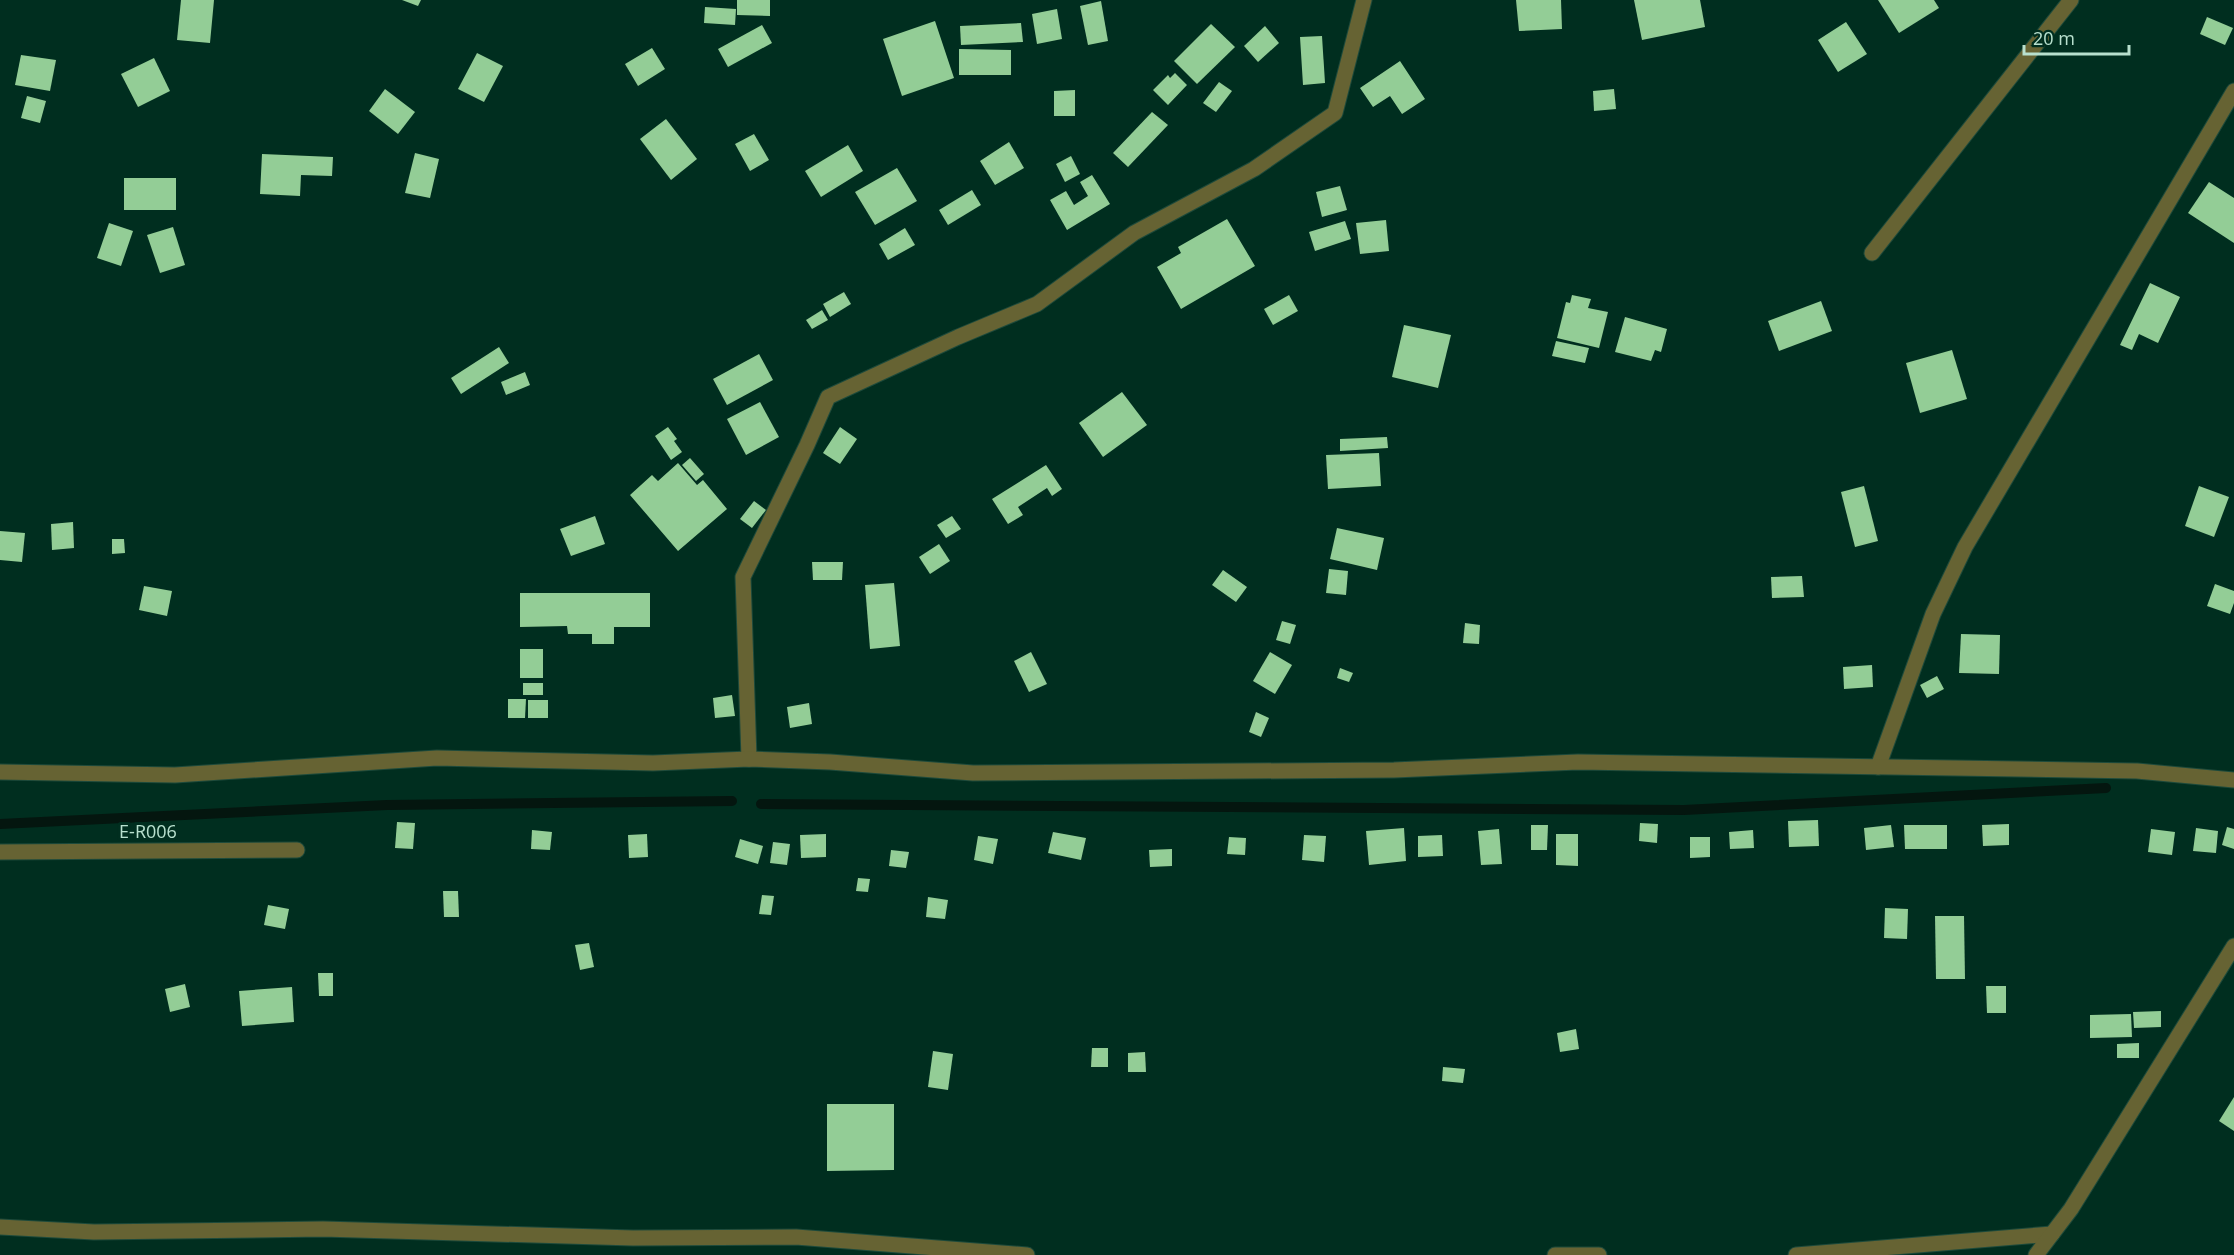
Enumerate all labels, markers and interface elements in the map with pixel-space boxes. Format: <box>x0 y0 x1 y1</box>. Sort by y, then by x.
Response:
scale bar <box>2024 18 2129 56</box>
text: 20 m <box>2033 26 2075 50</box>
street label: E-R006 <box>119 819 177 843</box>

